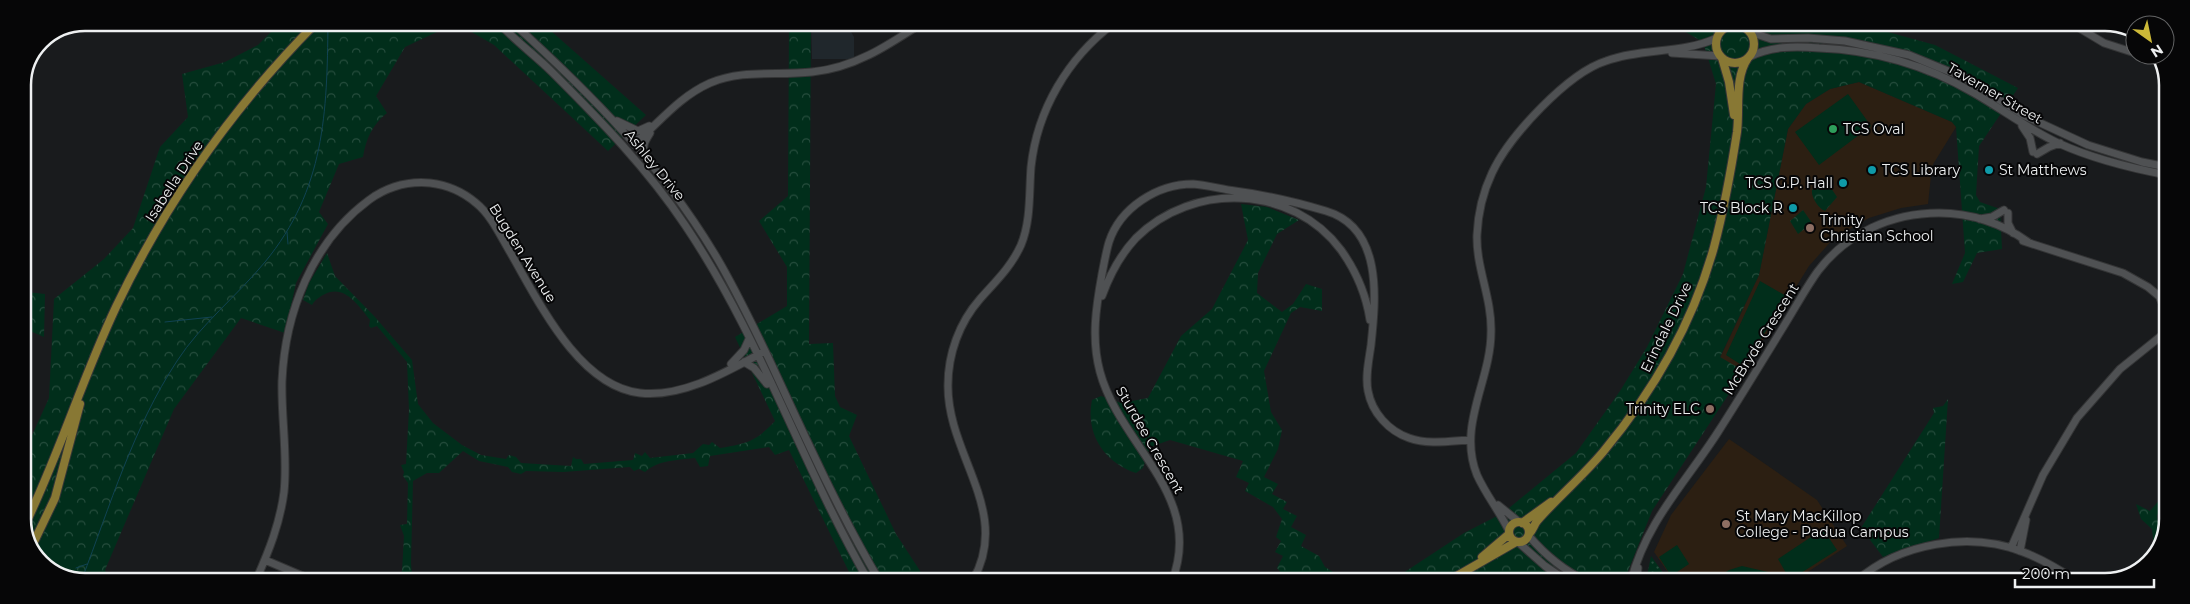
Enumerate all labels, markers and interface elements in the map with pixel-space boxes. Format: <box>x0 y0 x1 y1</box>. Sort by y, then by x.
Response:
north arrow <box>2125 15 2175 65</box>
text: N <box>2147 40 2167 62</box>
street label: Taverner Street <box>1944 59 2046 128</box>
place label: TCS Oval <box>1843 120 1904 138</box>
marker: TCS Oval <box>1827 123 1839 135</box>
street label: Ashley Drive <box>621 126 689 204</box>
street label: Isabella Drive <box>141 137 207 225</box>
place label: TCS Library <box>1882 161 1960 179</box>
place label: St Matthews <box>1999 161 2087 179</box>
marker: TCS Library <box>1866 164 1878 176</box>
marker: St Matthews <box>1983 164 1995 176</box>
place label: TCS G.P. Hall <box>1746 174 1833 192</box>
marker: TCS G.P. Hall <box>1837 177 1849 189</box>
place label: TCS Block R <box>1700 199 1783 217</box>
street label: Bugden Avenue <box>485 200 561 306</box>
marker: TCS Block R <box>1787 202 1799 214</box>
place label: Trinity Christian School <box>1820 211 1934 245</box>
marker: Trinity Christian School <box>1804 222 1816 234</box>
street label: Erindale Drive <box>1636 279 1696 375</box>
street label: McBryde Crescent <box>1719 280 1803 398</box>
street label: Sturdee Crescent <box>1112 383 1188 497</box>
place label: Trinity ELC <box>1626 400 1700 418</box>
marker: Trinity ELC <box>1704 403 1716 415</box>
place label: St Mary MacKillop College - Padua Campus <box>1736 507 1909 541</box>
marker: St Mary MacKillop College - Padua Campus <box>1720 518 1732 530</box>
scale bar <box>2015 556 2154 588</box>
text: 200 m <box>2022 564 2070 583</box>

